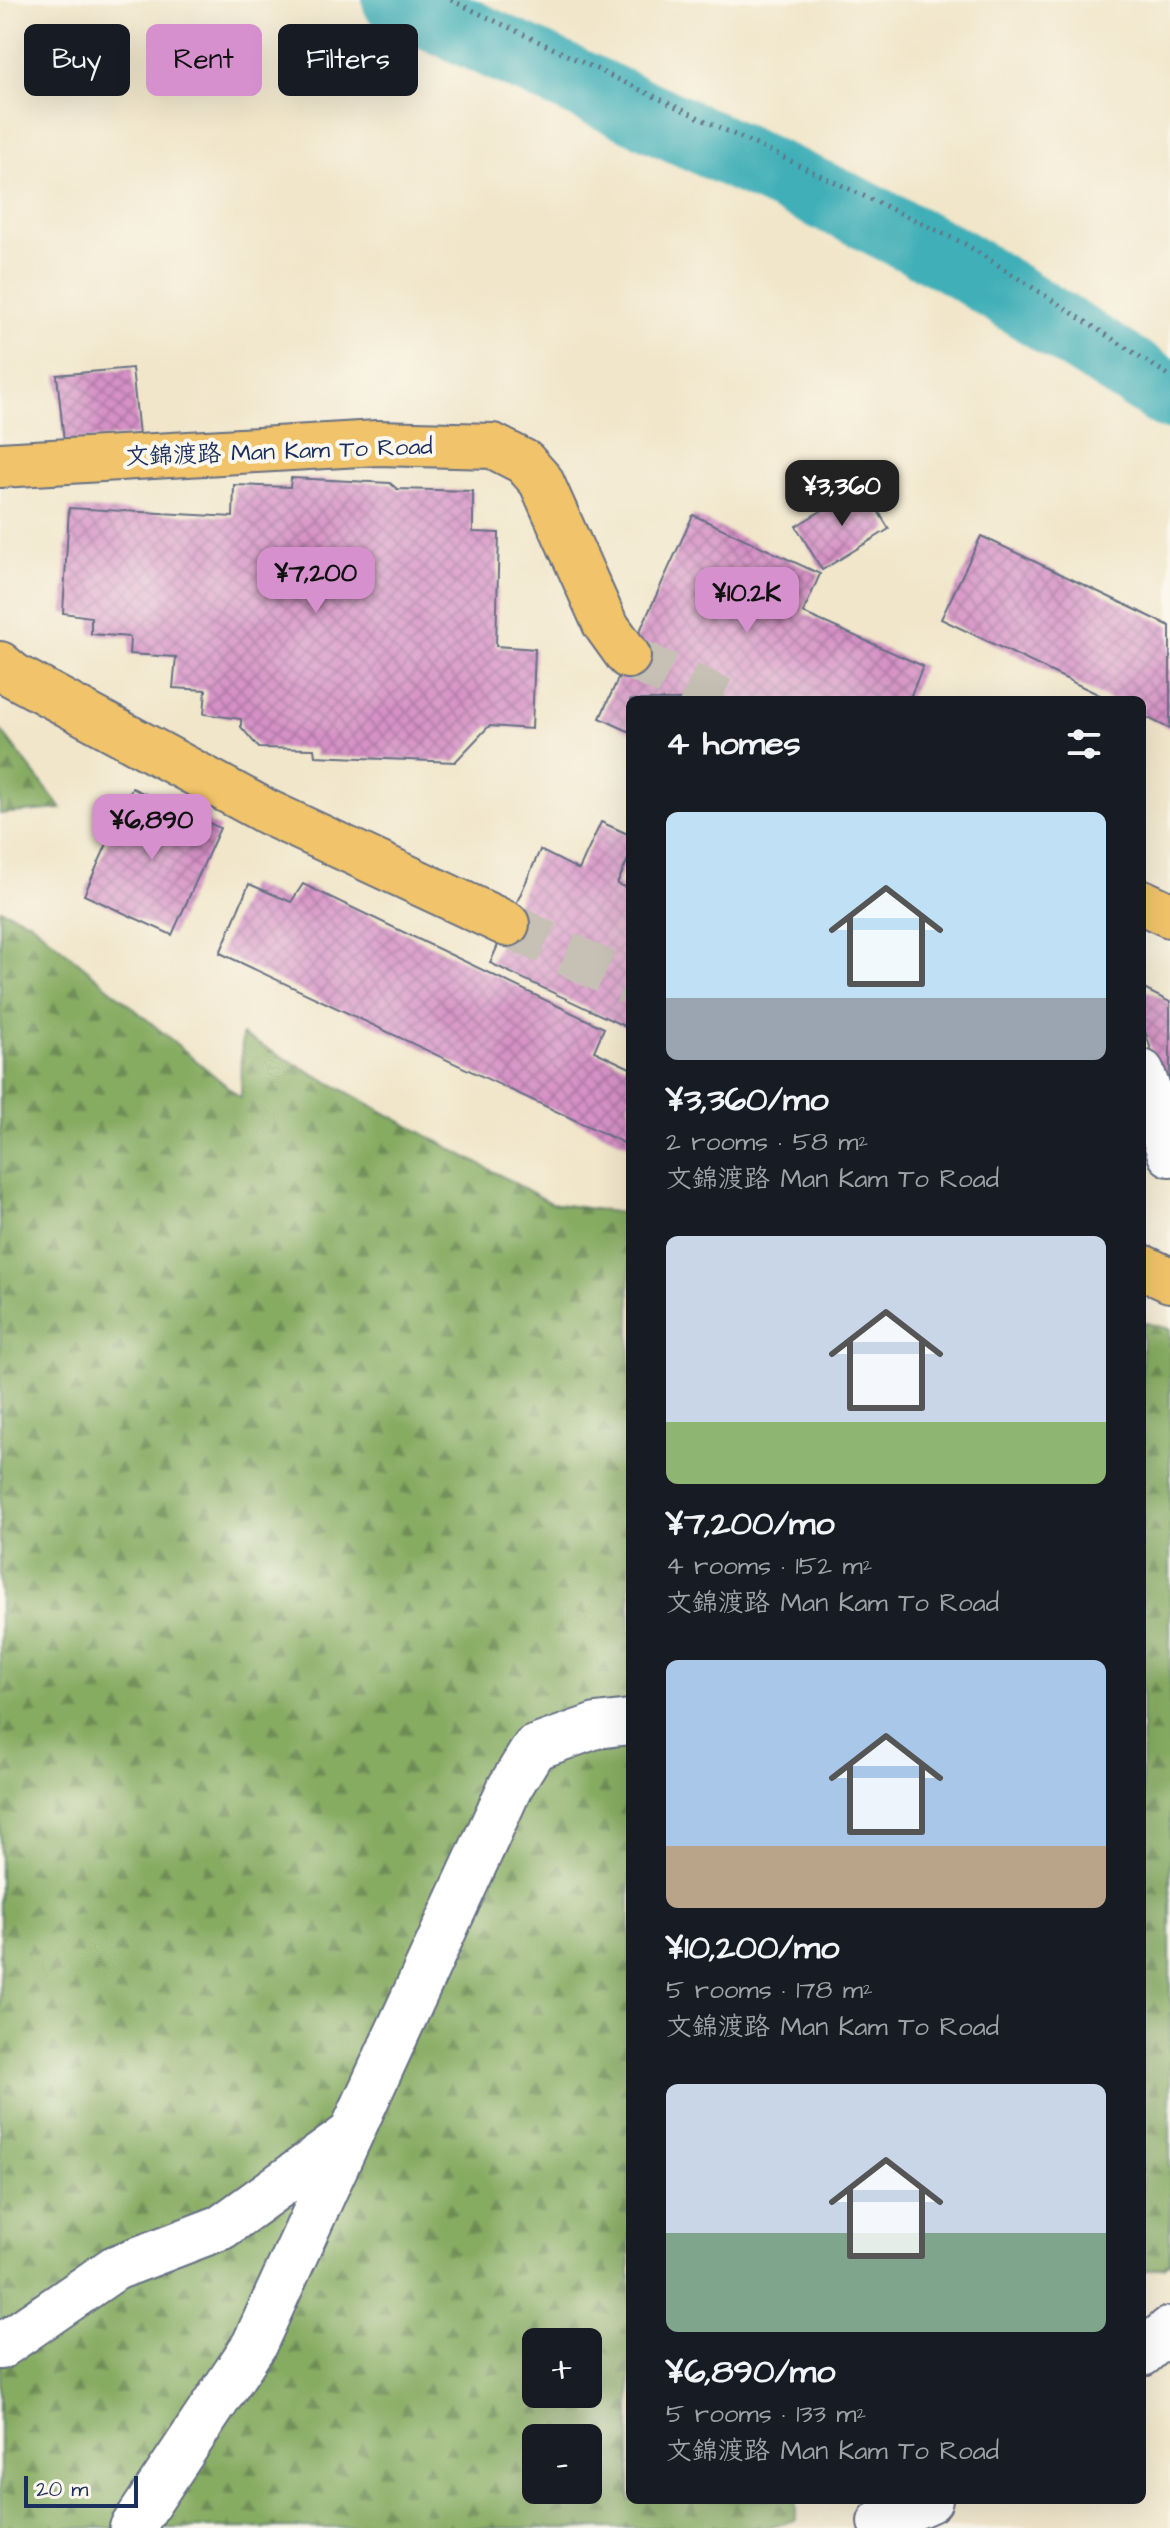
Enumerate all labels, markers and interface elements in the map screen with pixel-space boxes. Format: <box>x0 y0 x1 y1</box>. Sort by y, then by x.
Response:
chip: Buy <box>24 24 130 96</box>
chip: Rent <box>146 24 262 96</box>
chip: Filters <box>278 24 418 96</box>
street label: 文錦渡路 Man Kam To Road <box>125 430 433 474</box>
pin: ¥3,360 <box>777 460 907 528</box>
text: ¥3,360 <box>803 468 881 504</box>
pin: ¥7,200 <box>251 547 381 615</box>
text: ¥7,200 <box>275 555 357 591</box>
pin: ¥10.2K <box>682 567 812 635</box>
text: ¥10.2K <box>713 575 781 611</box>
text: 4 homes <box>666 720 801 768</box>
icon: filters <box>1062 722 1106 766</box>
pin: ¥6,890 <box>87 794 217 862</box>
text: ¥6,890 <box>111 802 193 838</box>
icon: home <box>814 864 958 1008</box>
text: ¥3,360/mo <box>666 1076 829 1124</box>
text: 2 rooms · 58 m² <box>666 1124 868 1160</box>
text: 文錦渡路 Man Kam To Road <box>666 1161 999 1197</box>
icon: home <box>814 1288 958 1432</box>
text: ¥7,200/mo <box>666 1500 835 1548</box>
text: 4 rooms · 152 m² <box>666 1548 872 1584</box>
text: 文錦渡路 Man Kam To Road <box>666 1585 999 1621</box>
icon: home <box>814 1712 958 1856</box>
text: ¥10,200/mo <box>666 1924 839 1972</box>
text: 5 rooms · 178 m² <box>666 1972 873 2008</box>
text: 文錦渡路 Man Kam To Road <box>666 2009 999 2045</box>
icon: home <box>814 2136 958 2280</box>
map controls <box>522 2328 602 2504</box>
button: + <box>522 2328 602 2408</box>
text: ¥6,890/mo <box>666 2348 835 2396</box>
text: 5 rooms · 133 m² <box>666 2396 866 2432</box>
button: − <box>522 2424 602 2504</box>
text: 文錦渡路 Man Kam To Road <box>666 2433 999 2469</box>
scale bar <box>24 2472 138 2508</box>
text: 20 m <box>36 2474 88 2505</box>

